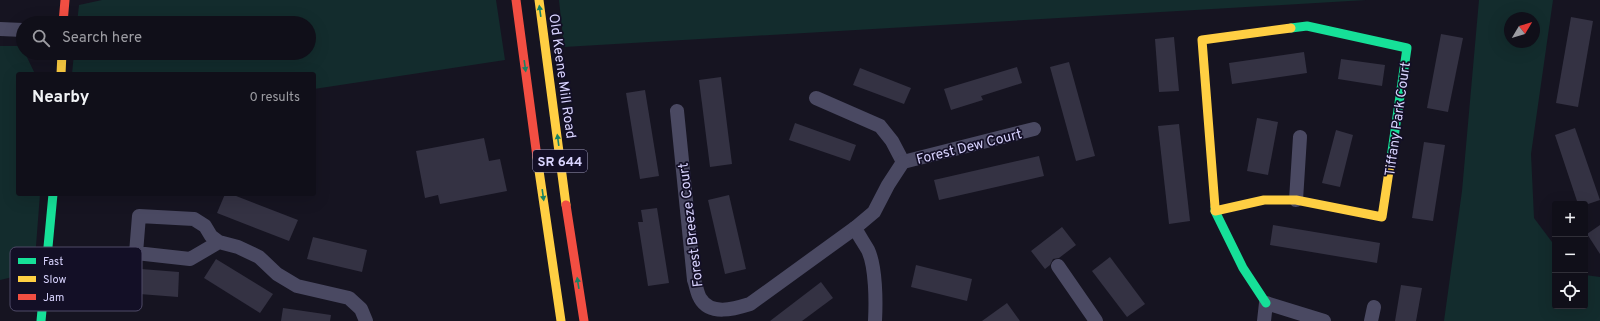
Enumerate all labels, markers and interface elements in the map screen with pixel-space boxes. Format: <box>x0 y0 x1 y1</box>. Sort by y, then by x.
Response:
one-way arrow <box>537 5 543 17</box>
north arrow <box>1504 12 1540 48</box>
street label: Old Keene Mill Road <box>544 13 579 140</box>
search box <box>16 16 316 60</box>
icon: search <box>30 27 52 49</box>
text: Search here <box>62 29 142 48</box>
one-way arrow <box>522 60 528 72</box>
street label: Tiffany Park Court <box>1382 61 1415 177</box>
text: Nearby <box>32 87 89 109</box>
text: 0 results <box>249 90 300 106</box>
street label: Forest Dew Court <box>915 126 1024 169</box>
one-way arrow <box>554 134 561 146</box>
road number: SR 644 <box>533 150 587 172</box>
street label: Forest Breeze Court <box>675 162 708 288</box>
one-way arrow <box>540 189 546 201</box>
map controls <box>1552 201 1588 309</box>
button: + <box>1552 201 1588 237</box>
button: − <box>1552 237 1588 273</box>
legend <box>10 247 142 311</box>
text: Fast <box>43 255 63 269</box>
text: Slow <box>43 273 66 287</box>
button: locate <box>1552 273 1588 309</box>
one-way arrow <box>575 277 581 289</box>
text: Jam <box>43 291 64 305</box>

